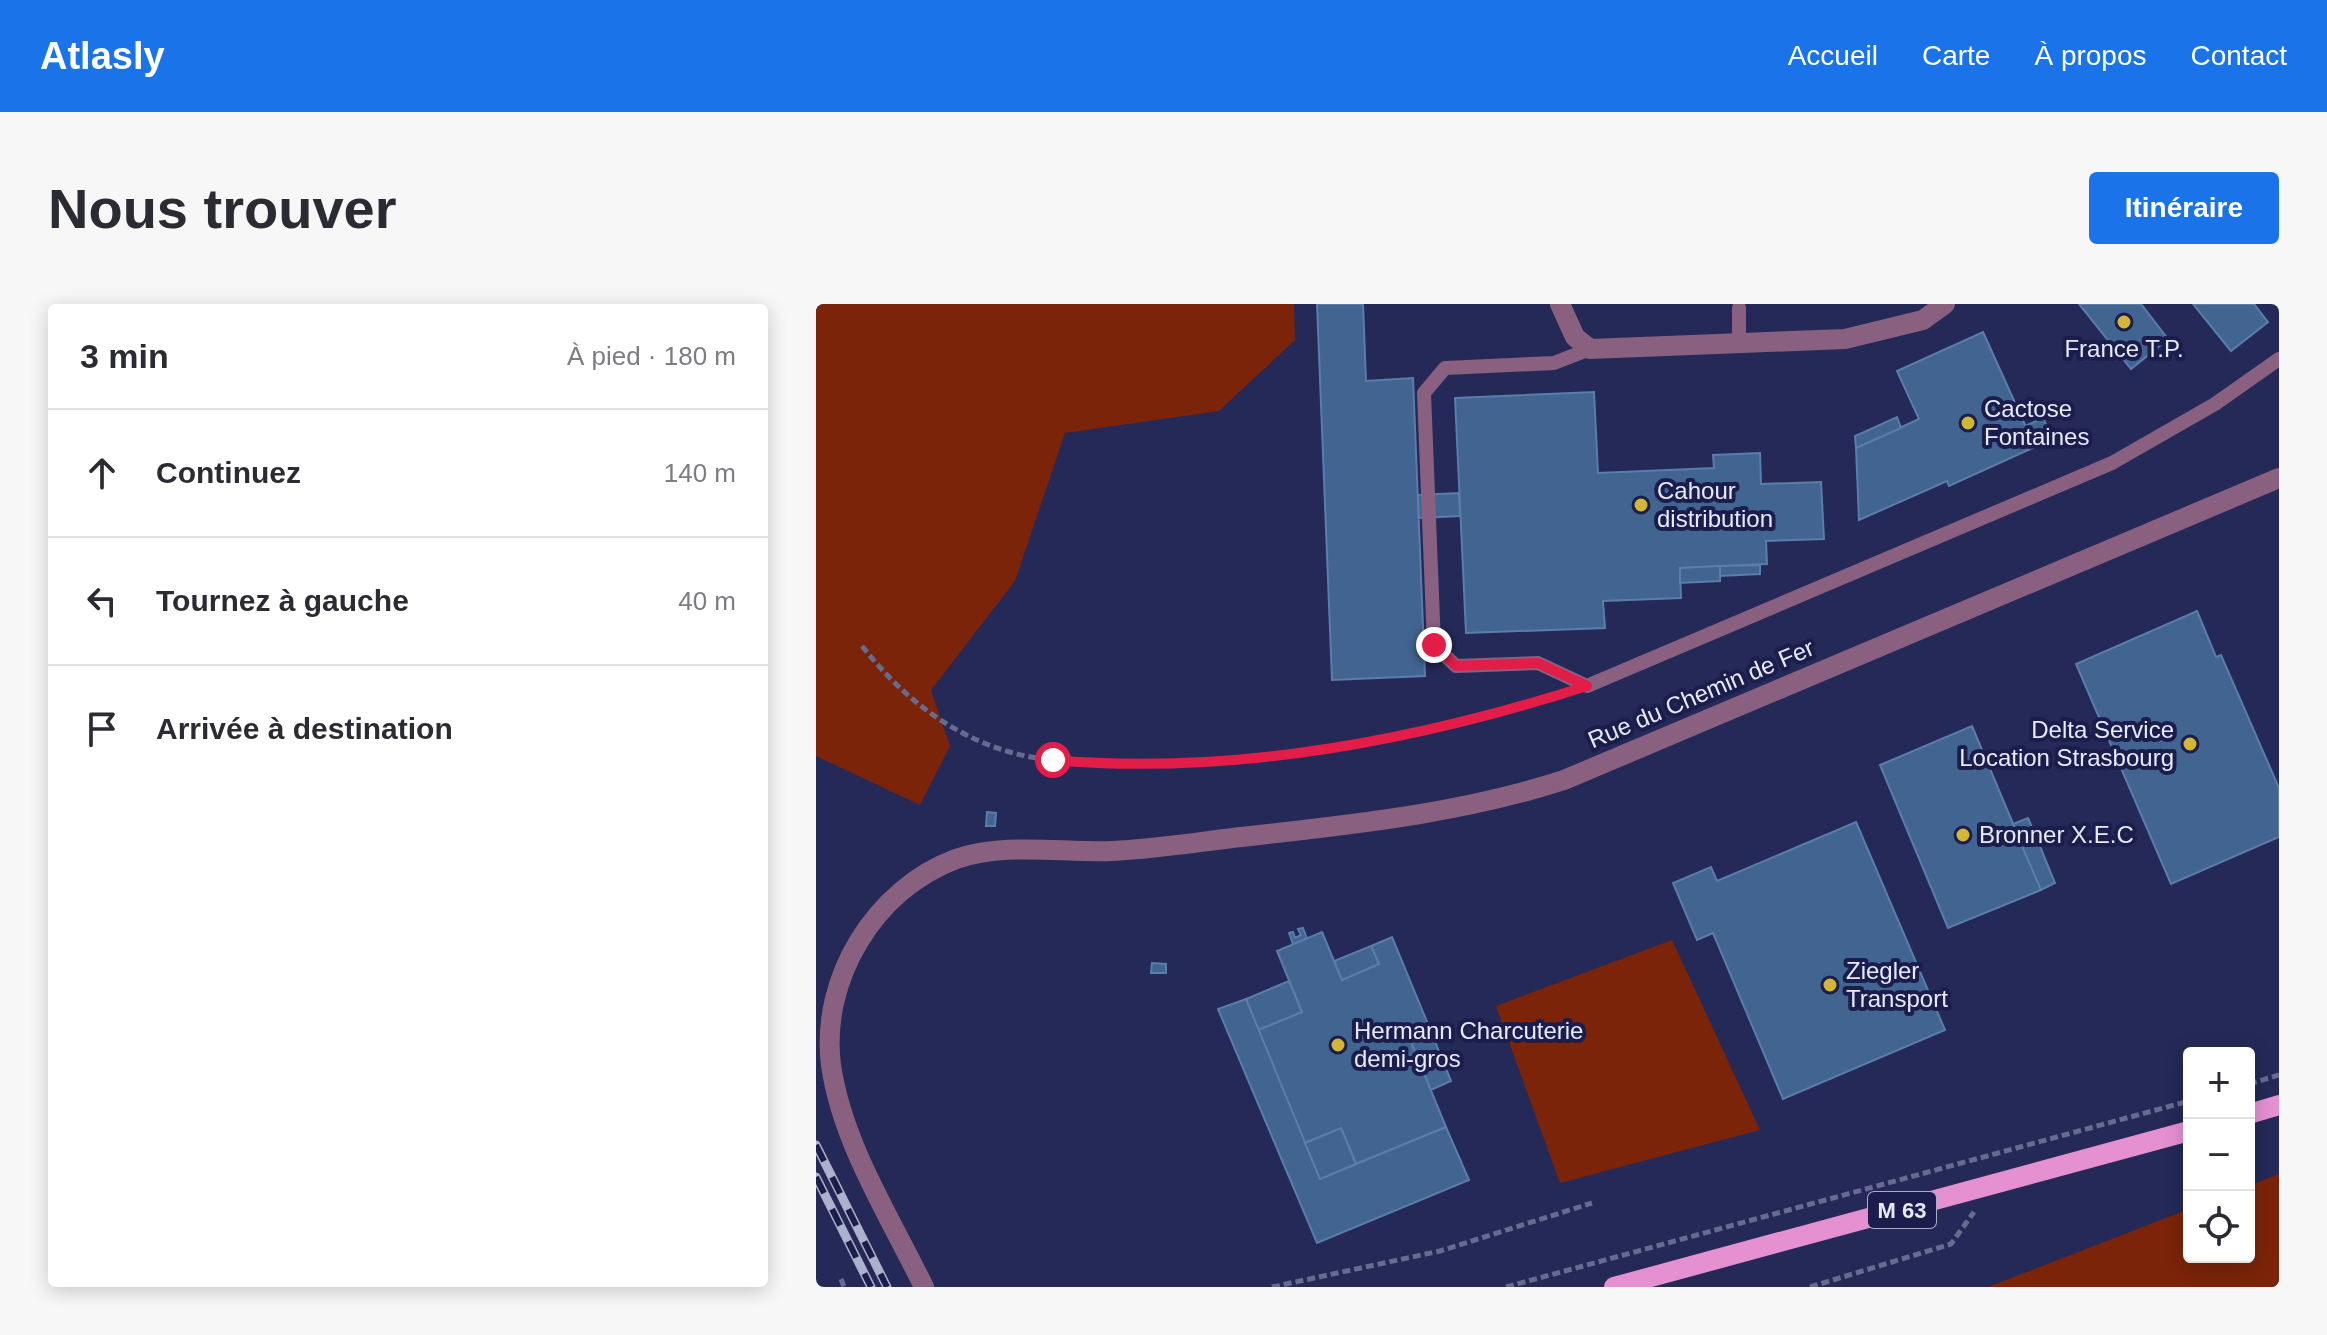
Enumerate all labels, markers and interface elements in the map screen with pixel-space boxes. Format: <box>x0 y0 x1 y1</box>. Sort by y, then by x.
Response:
text: Atlasly <box>40 35 165 77</box>
text: Accueil <box>1788 40 1878 71</box>
text: Carte <box>1922 40 1990 71</box>
text: À propos <box>2034 40 2147 71</box>
text: Contact <box>2191 40 2287 71</box>
button: Itinéraire <box>2089 172 2279 244</box>
text: Nous trouver <box>48 177 397 240</box>
marker: France T.P. <box>2115 313 2133 331</box>
place label: France T.P. <box>2064 335 2184 362</box>
text: 3 min <box>80 337 169 375</box>
text: À pied · 180 m <box>567 341 736 371</box>
place label: Cactose Fontaines <box>1984 395 2089 450</box>
marker: Cactose Fontaines <box>1959 414 1977 432</box>
icon: ahead <box>80 451 124 495</box>
text: Continuez <box>156 456 301 489</box>
text: 140 m <box>664 458 736 488</box>
place label: Cahour distribution <box>1657 477 1773 532</box>
marker: Cahour distribution <box>1632 496 1650 514</box>
icon: left <box>80 579 124 623</box>
text: Tournez à gauche <box>156 584 409 617</box>
text: 40 m <box>678 586 736 616</box>
route end <box>1416 627 1452 663</box>
street label: Rue du Chemin de Fer <box>1584 634 1818 753</box>
icon: arrive <box>80 707 124 751</box>
text: Arrivée à destination <box>156 712 453 745</box>
place label: Delta Service Location Strasbourg <box>1959 716 2174 771</box>
marker: Delta Service Location Strasbourg <box>2181 735 2199 753</box>
route start <box>1035 742 1071 778</box>
place label: Bronner X.E.C <box>1979 821 2134 848</box>
marker: Bronner X.E.C <box>1954 826 1972 844</box>
place label: Ziegler Transport <box>1846 957 1948 1012</box>
marker: Ziegler Transport <box>1821 976 1839 994</box>
place label: Hermann Charcuterie demi-gros <box>1354 1017 1583 1072</box>
marker: Hermann Charcuterie demi-gros <box>1329 1036 1347 1054</box>
map controls <box>2183 1047 2255 1263</box>
button: + <box>2183 1047 2255 1119</box>
button: − <box>2183 1119 2255 1191</box>
button: locate <box>2183 1191 2255 1263</box>
road number: M 63 <box>1868 1192 1936 1228</box>

